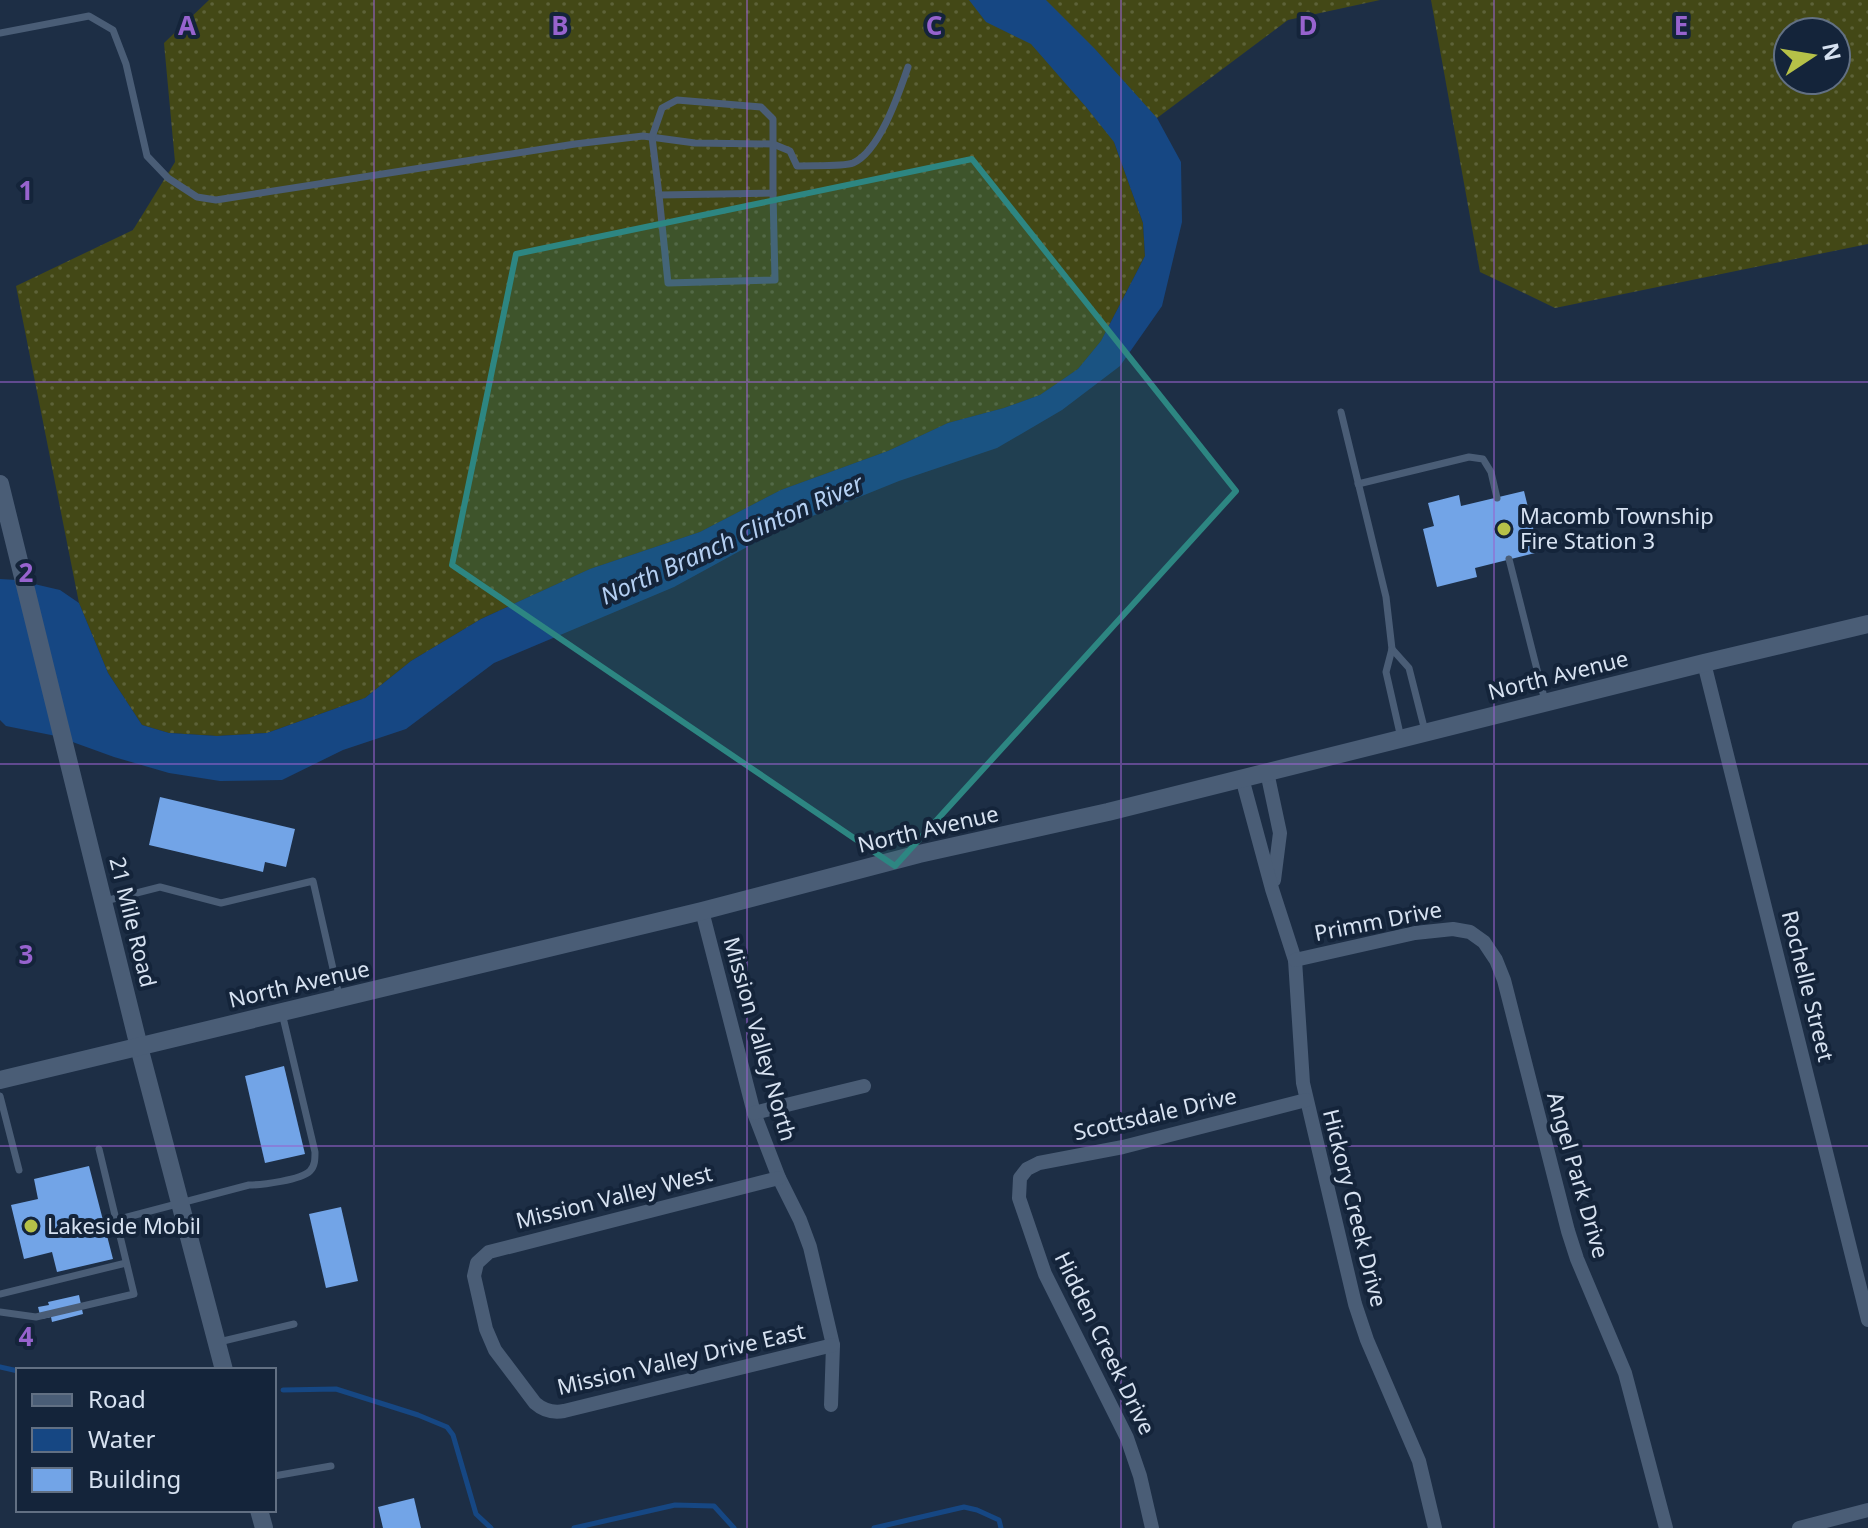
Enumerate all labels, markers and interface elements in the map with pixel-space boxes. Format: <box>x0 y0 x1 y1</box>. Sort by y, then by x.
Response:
text: A <box>178 7 196 43</box>
text: B <box>551 7 569 43</box>
text: C <box>926 7 942 43</box>
text: D <box>1298 7 1318 43</box>
text: E <box>1674 7 1688 43</box>
north arrow <box>1772 16 1852 96</box>
text: N <box>1816 40 1849 64</box>
text: 1 <box>19 172 33 208</box>
water label: North Branch Clinton River <box>595 465 870 612</box>
place label: Macomb Township Fire Station 3 <box>1520 500 1714 555</box>
marker: Macomb Township Fire Station 3 <box>1495 520 1513 538</box>
text: 2 <box>19 554 34 590</box>
street label: North Avenue <box>1484 642 1631 706</box>
street label: North Avenue <box>854 797 1001 859</box>
street label: 21 Mile Road <box>103 854 165 990</box>
street label: Primm Drive <box>1311 893 1444 947</box>
street label: Rochelle Street <box>1776 907 1842 1064</box>
street label: Mission Valley North <box>717 933 804 1144</box>
text: 3 <box>19 936 33 972</box>
street label: North Avenue <box>225 952 372 1014</box>
street label: Scottsdale Drive <box>1070 1080 1239 1146</box>
street label: Angel Park Drive <box>1541 1088 1617 1261</box>
street label: Hickory Creek Drive <box>1317 1106 1395 1310</box>
street label: Mission Valley West <box>512 1157 715 1235</box>
place label: Lakeside Mobil <box>47 1210 201 1240</box>
marker: Lakeside Mobil <box>22 1217 40 1235</box>
street label: Hidden Creek Drive <box>1049 1246 1163 1439</box>
street label: Mission Valley Drive East <box>554 1315 808 1401</box>
text: 4 <box>19 1318 34 1354</box>
legend <box>16 1368 276 1512</box>
text: Road <box>88 1382 146 1415</box>
text: Water <box>88 1422 156 1455</box>
text: Building <box>88 1462 181 1495</box>

